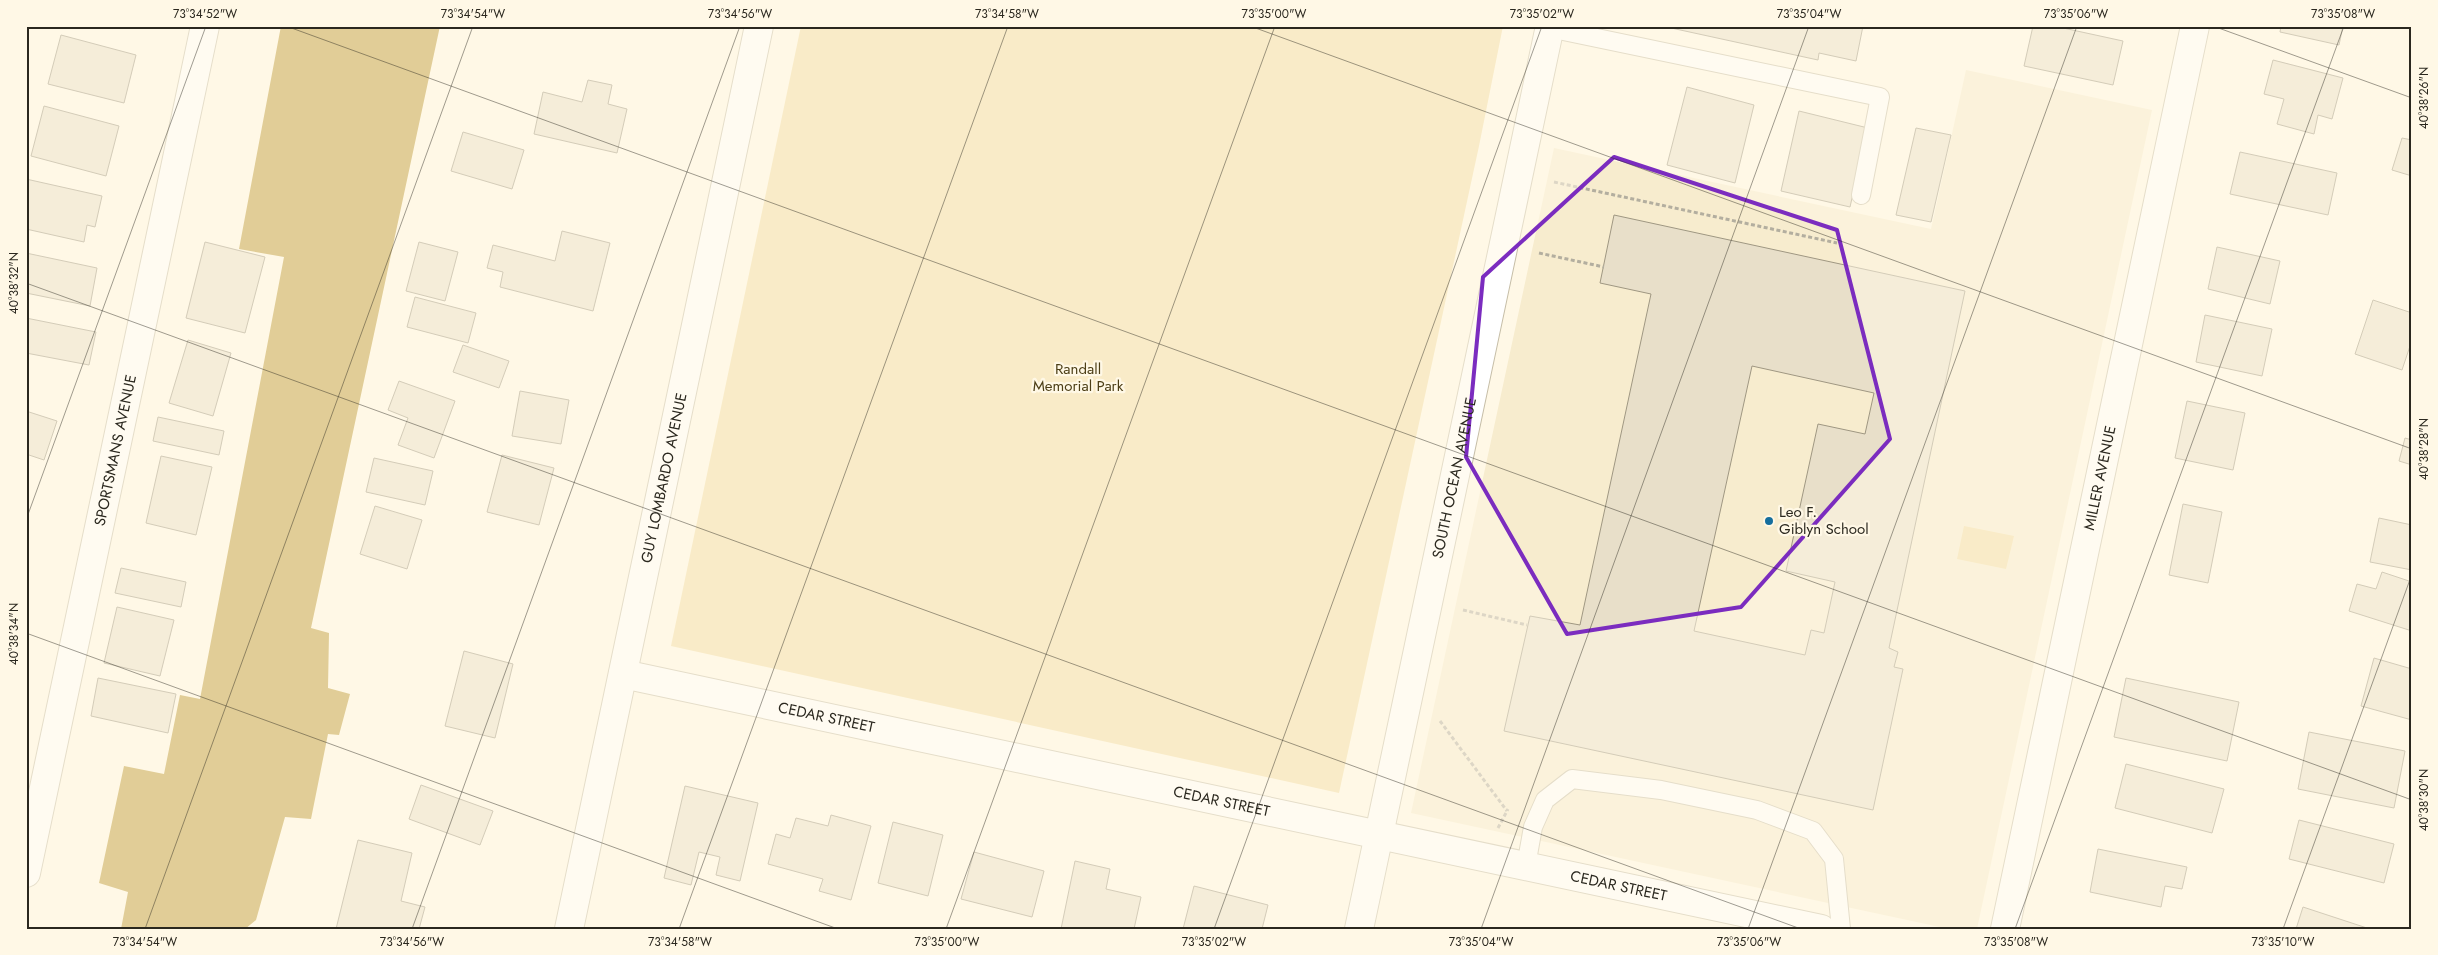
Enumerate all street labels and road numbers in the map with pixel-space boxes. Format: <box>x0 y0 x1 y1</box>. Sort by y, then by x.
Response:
street label: SPORTSMANS AVENUE <box>89 373 142 528</box>
street label: GUY LOMBARDO AVENUE <box>635 391 693 565</box>
street label: SOUTH OCEAN AVENUE <box>1427 395 1482 561</box>
street label: MILLER AVENUE <box>2078 424 2122 532</box>
street label: CEDAR STREET <box>776 696 877 738</box>
street label: CEDAR STREET <box>1171 780 1272 822</box>
street label: CEDAR STREET <box>1568 865 1669 907</box>

